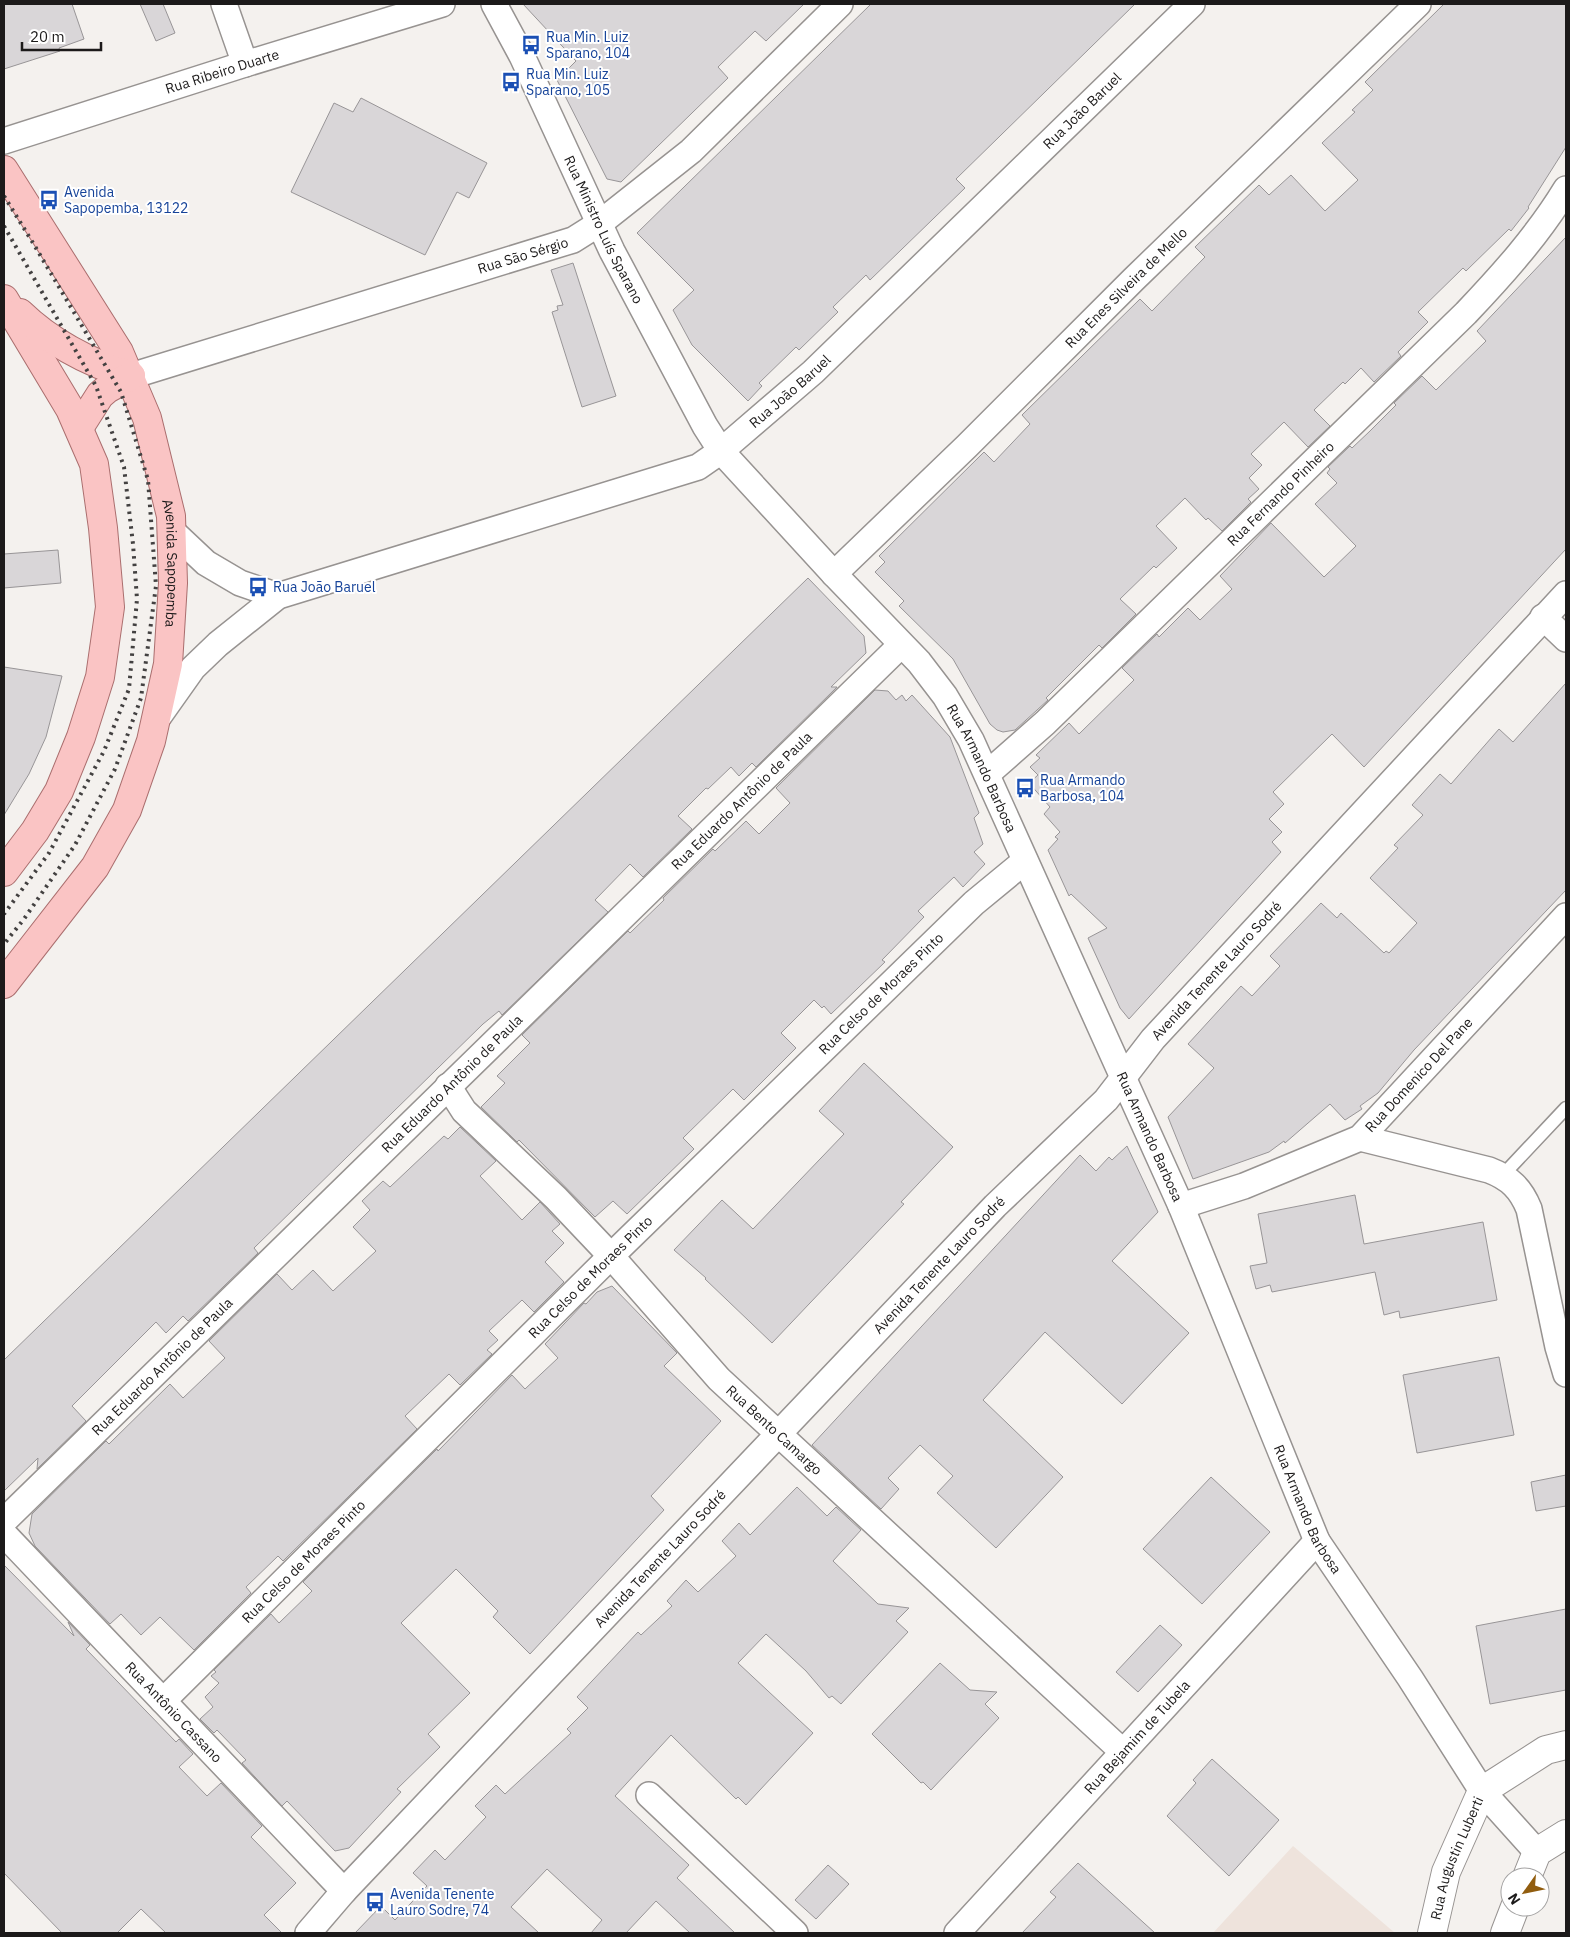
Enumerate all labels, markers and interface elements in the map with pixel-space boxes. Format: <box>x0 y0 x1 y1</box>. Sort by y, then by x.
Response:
scale bar <box>22 20 101 52</box>
text: 20 m <box>30 27 65 46</box>
place label: Rua Min. Luiz Sparano, 104 <box>546 28 630 62</box>
bus stop icon: Rua Min. Luiz Sparano, 104 <box>520 34 542 56</box>
street label: Rua Ribeiro Duarte <box>163 45 282 98</box>
place label: Rua Min. Luiz Sparano, 105 <box>526 65 610 99</box>
street label: Rua João Baruel <box>1039 68 1125 153</box>
bus stop icon: Rua Min. Luiz Sparano, 105 <box>500 71 522 93</box>
street label: Rua Ministro Luís Sparano <box>560 153 647 307</box>
place label: Avenida Sapopemba, 13122 <box>64 183 188 217</box>
bus stop icon: Avenida Sapopemba, 13122 <box>38 189 60 211</box>
street label: Rua Enes Silveira de Mello <box>1061 223 1191 352</box>
street label: Rua São Sérgio <box>475 233 571 278</box>
street label: Rua João Baruel <box>745 351 835 432</box>
street label: Rua Fernando Pinheiro <box>1223 437 1338 550</box>
street label: Avenida Sapopemba <box>158 497 182 628</box>
bus stop icon: Rua João Baruel <box>247 576 269 598</box>
place label: Rua João Baruel <box>273 578 376 596</box>
street label: Rua Armando Barbosa <box>943 701 1021 836</box>
street label: Rua Eduardo Antônio de Paula <box>667 727 816 874</box>
place label: Rua Armando Barbosa, 104 <box>1040 771 1126 805</box>
bus stop icon: Rua Armando Barbosa, 104 <box>1014 777 1036 799</box>
street label: Avenida Tenente Lauro Sodré <box>1147 897 1286 1044</box>
street label: Rua Celso de Moraes Pinto <box>815 929 947 1058</box>
street label: Rua Eduardo Antônio de Paula <box>378 1010 527 1156</box>
street label: Rua Domenico Del Pane <box>1361 1013 1477 1136</box>
street label: Rua Armando Barbosa <box>1113 1069 1187 1205</box>
street label: Avenida Tenente Lauro Sodré <box>869 1192 1009 1338</box>
street label: Rua Celso de Moraes Pinto <box>524 1212 656 1342</box>
street label: Rua Eduardo Antônio de Paula <box>88 1293 237 1439</box>
street label: Rua Bento Camargo <box>722 1381 826 1479</box>
street label: Rua Armando Barbosa <box>1270 1442 1346 1578</box>
street label: Avenida Tenente Lauro Sodré <box>590 1486 730 1631</box>
street label: Rua Celso de Moraes Pinto <box>238 1496 369 1627</box>
street label: Rua Antônio Cassano <box>121 1658 226 1767</box>
street label: Rua Bejamim de Tubela <box>1080 1676 1194 1798</box>
street label: Rua Augustin Luberti <box>1426 1794 1487 1922</box>
north arrow <box>1500 1867 1550 1917</box>
place label: Avenida Tenente Lauro Sodre, 74 <box>390 1885 495 1919</box>
text: N <box>1504 1890 1524 1908</box>
bus stop icon: Avenida Tenente Lauro Sodre, 74 <box>364 1891 386 1913</box>

